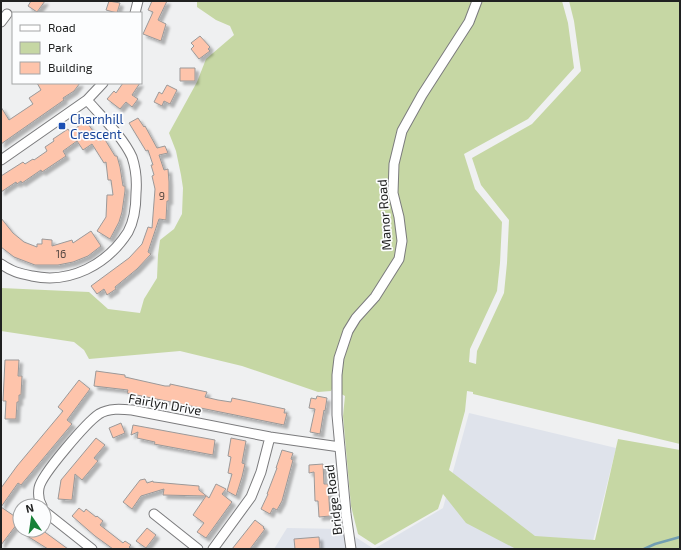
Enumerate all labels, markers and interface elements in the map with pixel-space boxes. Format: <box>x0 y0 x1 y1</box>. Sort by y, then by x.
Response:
legend <box>12 12 142 84</box>
text: Road <box>48 20 76 34</box>
text: Park <box>48 40 73 54</box>
text: Building <box>48 60 93 74</box>
place label: Charnhill Crescent <box>70 111 124 142</box>
marker: Charnhill Crescent <box>57 121 67 131</box>
street label: Manor Road <box>374 179 394 251</box>
house number: 9 <box>159 189 165 202</box>
house number: 16 <box>56 247 66 260</box>
street label: Fairlyn Drive <box>127 390 203 418</box>
street label: Bridge Road <box>321 464 345 536</box>
north arrow <box>12 498 52 538</box>
text: N <box>24 501 35 515</box>

